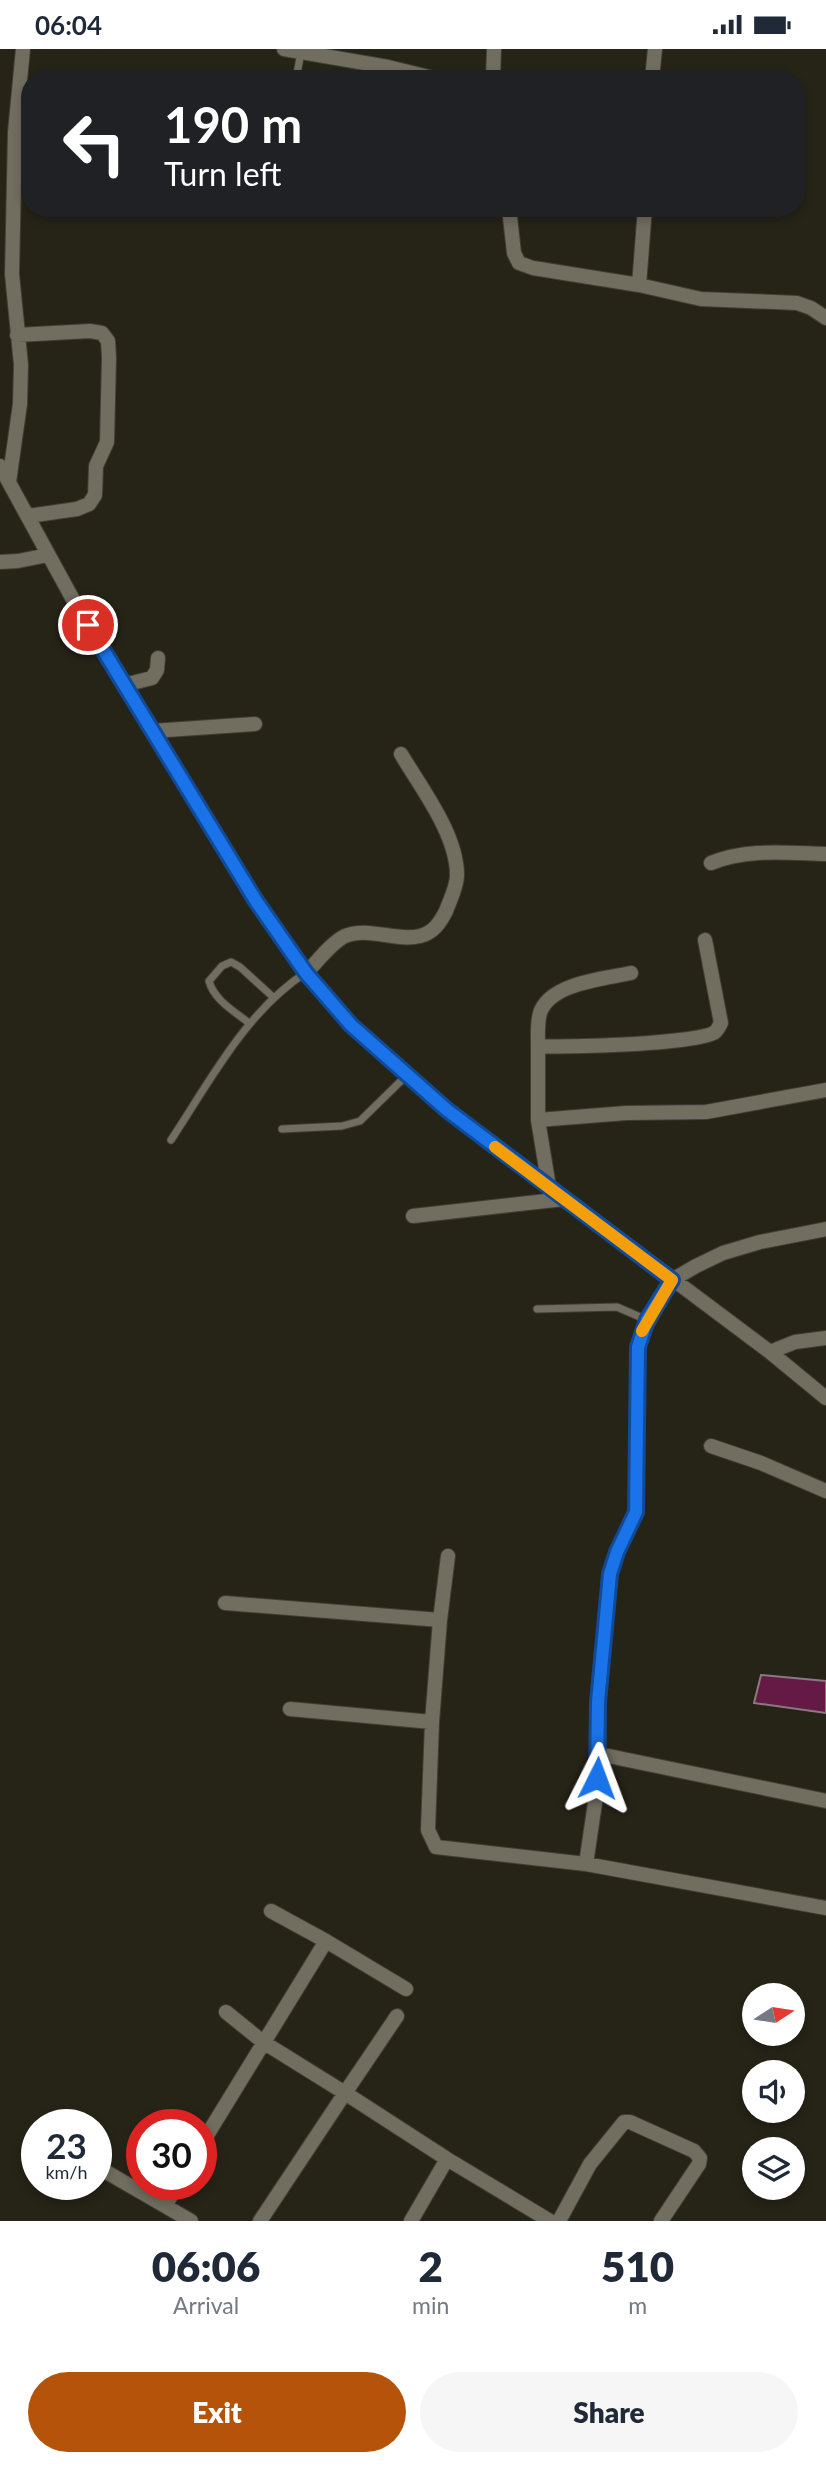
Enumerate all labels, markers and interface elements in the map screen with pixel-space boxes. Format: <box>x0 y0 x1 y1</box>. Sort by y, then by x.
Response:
text: 06:04 <box>35 9 102 41</box>
text: 190 m <box>164 95 302 153</box>
icon: left <box>49 98 140 189</box>
text: Turn left <box>164 154 281 193</box>
pin <box>58 595 118 655</box>
icon: arrive <box>69 606 107 644</box>
position arrow <box>560 1741 634 1815</box>
north arrow <box>742 1983 805 2046</box>
map controls <box>742 1983 805 2200</box>
button: sound <box>742 2060 805 2123</box>
speed limit sign: 30 <box>126 2109 217 2200</box>
text: 23 <box>46 2124 87 2166</box>
button: layers <box>742 2137 805 2200</box>
text: km/h <box>45 2161 88 2183</box>
text: 06:06 <box>152 2241 260 2291</box>
text: 2 <box>419 2241 443 2291</box>
text: 510 <box>601 2241 674 2291</box>
text: Arrival <box>173 2291 239 2319</box>
text: min <box>412 2291 449 2319</box>
text: m <box>628 2291 647 2319</box>
button: Exit <box>28 2372 406 2452</box>
button: Share <box>420 2372 798 2452</box>

